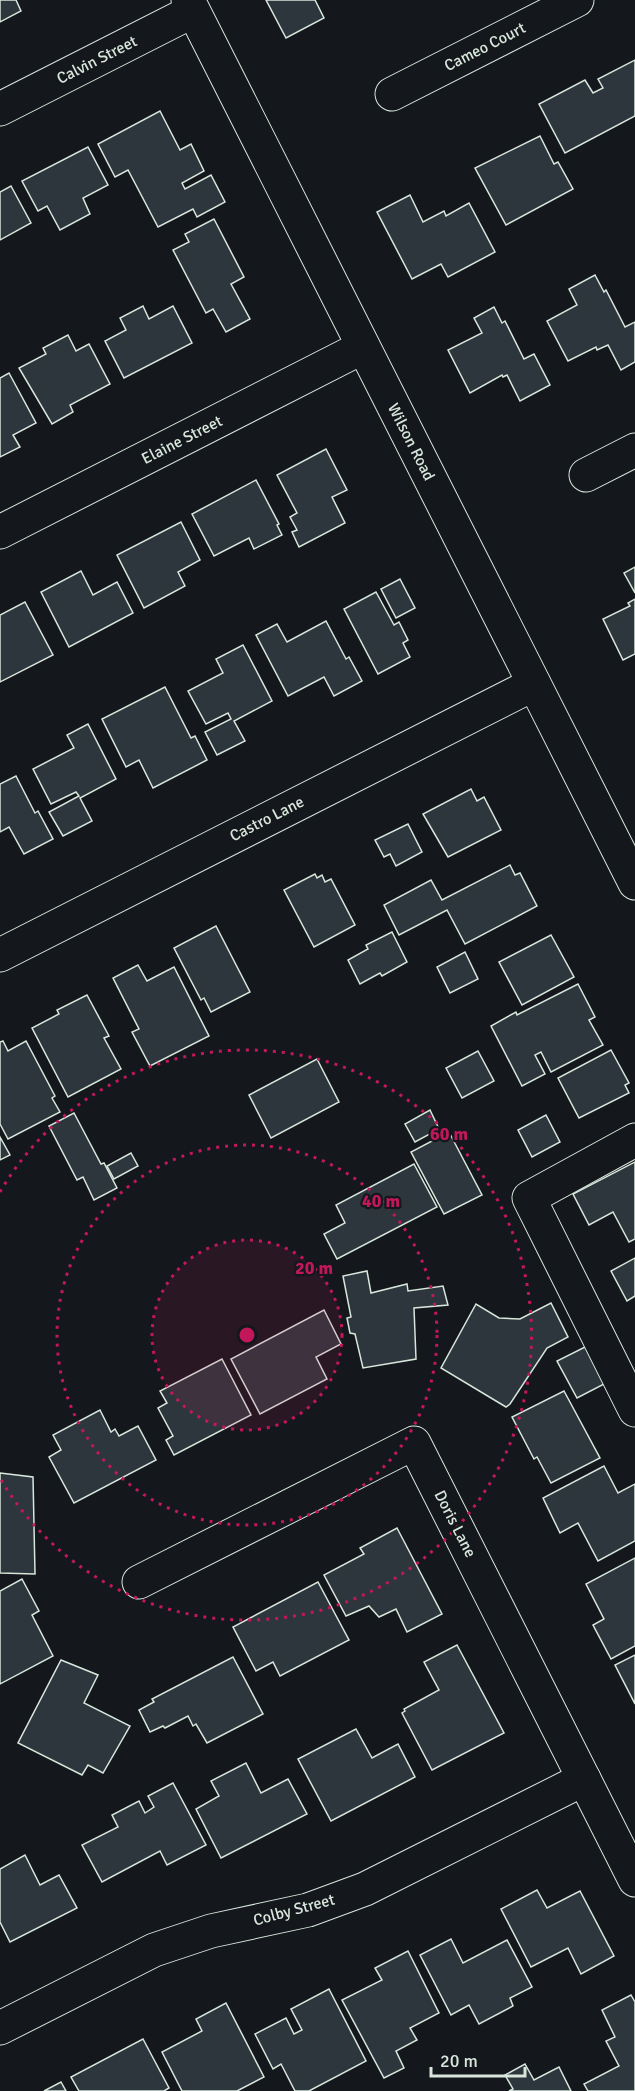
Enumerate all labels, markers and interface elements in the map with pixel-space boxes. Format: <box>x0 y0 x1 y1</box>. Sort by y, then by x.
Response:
street label: Cameo Court <box>441 18 529 76</box>
street label: Calvin Street <box>53 31 141 89</box>
street label: Wilson Road <box>383 400 439 484</box>
street label: Elaine Street <box>138 411 226 469</box>
street label: Castro Lane <box>226 792 308 846</box>
text: 60 m <box>430 1123 468 1145</box>
text: 40 m <box>362 1190 400 1212</box>
text: 20 m <box>295 1257 333 1279</box>
centre of rings <box>237 1325 257 1345</box>
street label: Doris Lane <box>430 1487 480 1561</box>
street label: Colby Street <box>251 1889 337 1930</box>
scale bar <box>431 2040 526 2078</box>
text: 20 m <box>440 2050 478 2072</box>

